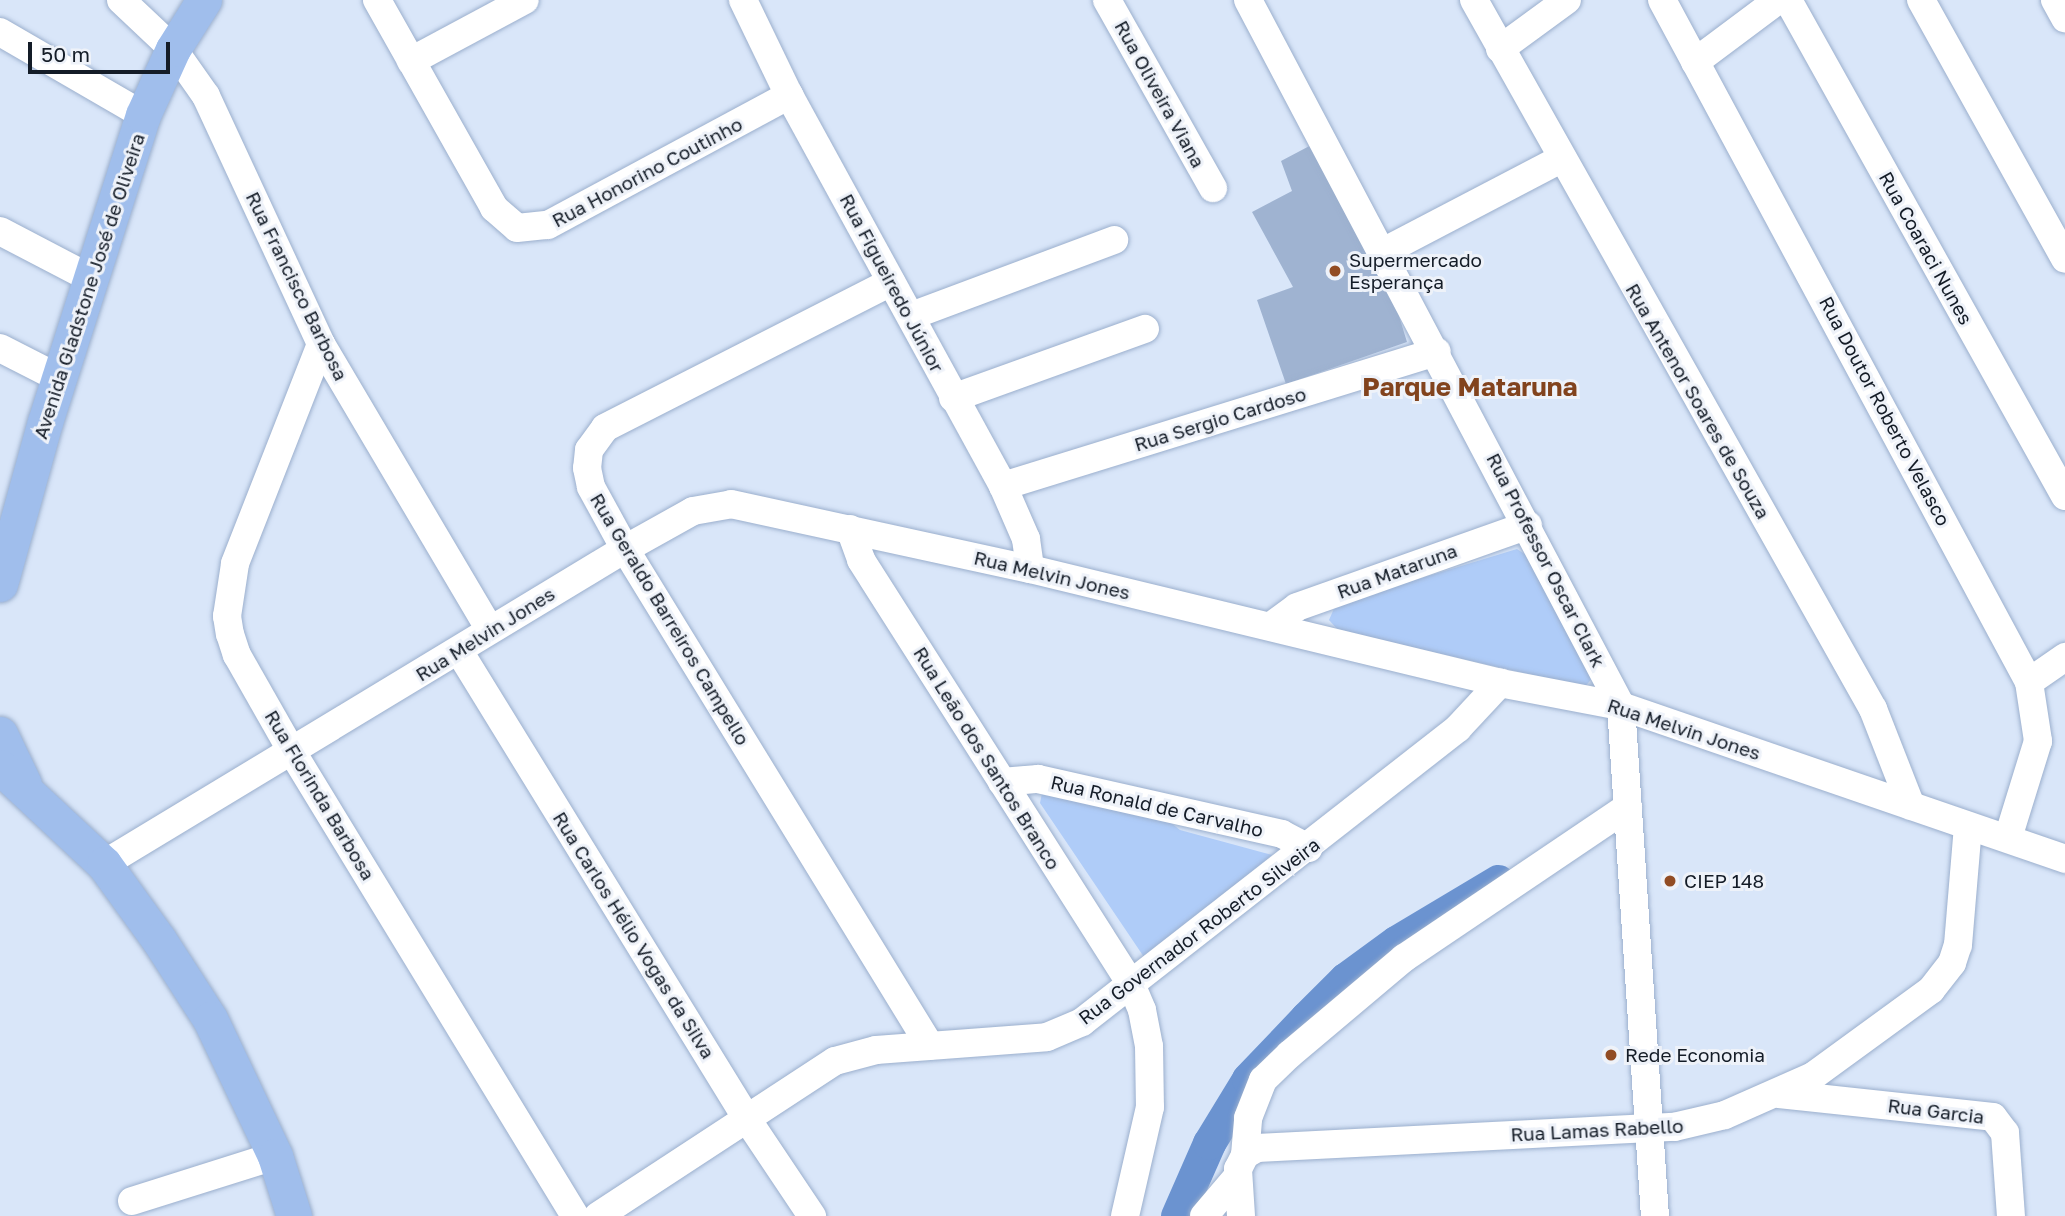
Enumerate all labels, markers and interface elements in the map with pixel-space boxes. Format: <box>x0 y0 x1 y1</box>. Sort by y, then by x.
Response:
street label: Rua Oliveira Viana <box>1110 16 1210 172</box>
scale bar <box>32 28 173 72</box>
text: 50 m <box>41 41 90 67</box>
street label: Rua Honorino Coutinho <box>548 112 746 232</box>
street label: Avenida Gladstone José de Oliveira <box>29 130 149 442</box>
street label: Rua Coaraci Nunes <box>1874 168 1978 328</box>
street label: Rua Francisco Barbosa <box>241 188 353 384</box>
street label: Rua Figueiredo Júnior <box>835 190 949 376</box>
place label: Supermercado Esperança <box>1349 249 1482 293</box>
marker: Supermercado Esperança <box>1327 263 1343 279</box>
street label: Rua Antenor Soares de Souza <box>1621 279 1775 523</box>
street label: Rua Doutor Roberto Velasco <box>1815 292 1955 530</box>
district label: Parque Mataruna <box>1362 371 1578 403</box>
street label: Rua Sergio Cardoso <box>1131 382 1309 456</box>
street label: Rua Professor Oscar Clark <box>1482 449 1610 671</box>
street label: Rua Geraldo Barreiros Campello <box>586 489 754 749</box>
street label: Rua Mataruna <box>1334 539 1460 603</box>
street label: Rua Melvin Jones <box>972 546 1132 604</box>
street label: Rua Melvin Jones <box>411 582 559 686</box>
street label: Rua Leão dos Santos Branco <box>909 642 1065 874</box>
street label: Rua Melvin Jones <box>1605 694 1763 764</box>
street label: Rua Florinda Barbosa <box>260 706 380 884</box>
street label: Rua Ronald de Carvalho <box>1048 770 1266 842</box>
street label: Rua Carlos Hélio Vogas da Silva <box>548 807 720 1063</box>
street label: Rua Governador Roberto Silveira <box>1074 833 1324 1029</box>
place label: CIEP 148 <box>1684 870 1764 892</box>
marker: CIEP 148 <box>1662 873 1678 889</box>
place label: Rede Economia <box>1625 1044 1765 1066</box>
marker: Rede Economia <box>1603 1047 1619 1063</box>
street label: Rua Garcia <box>1886 1094 1986 1128</box>
street label: Rua Lamas Rabello <box>1510 1114 1684 1146</box>

